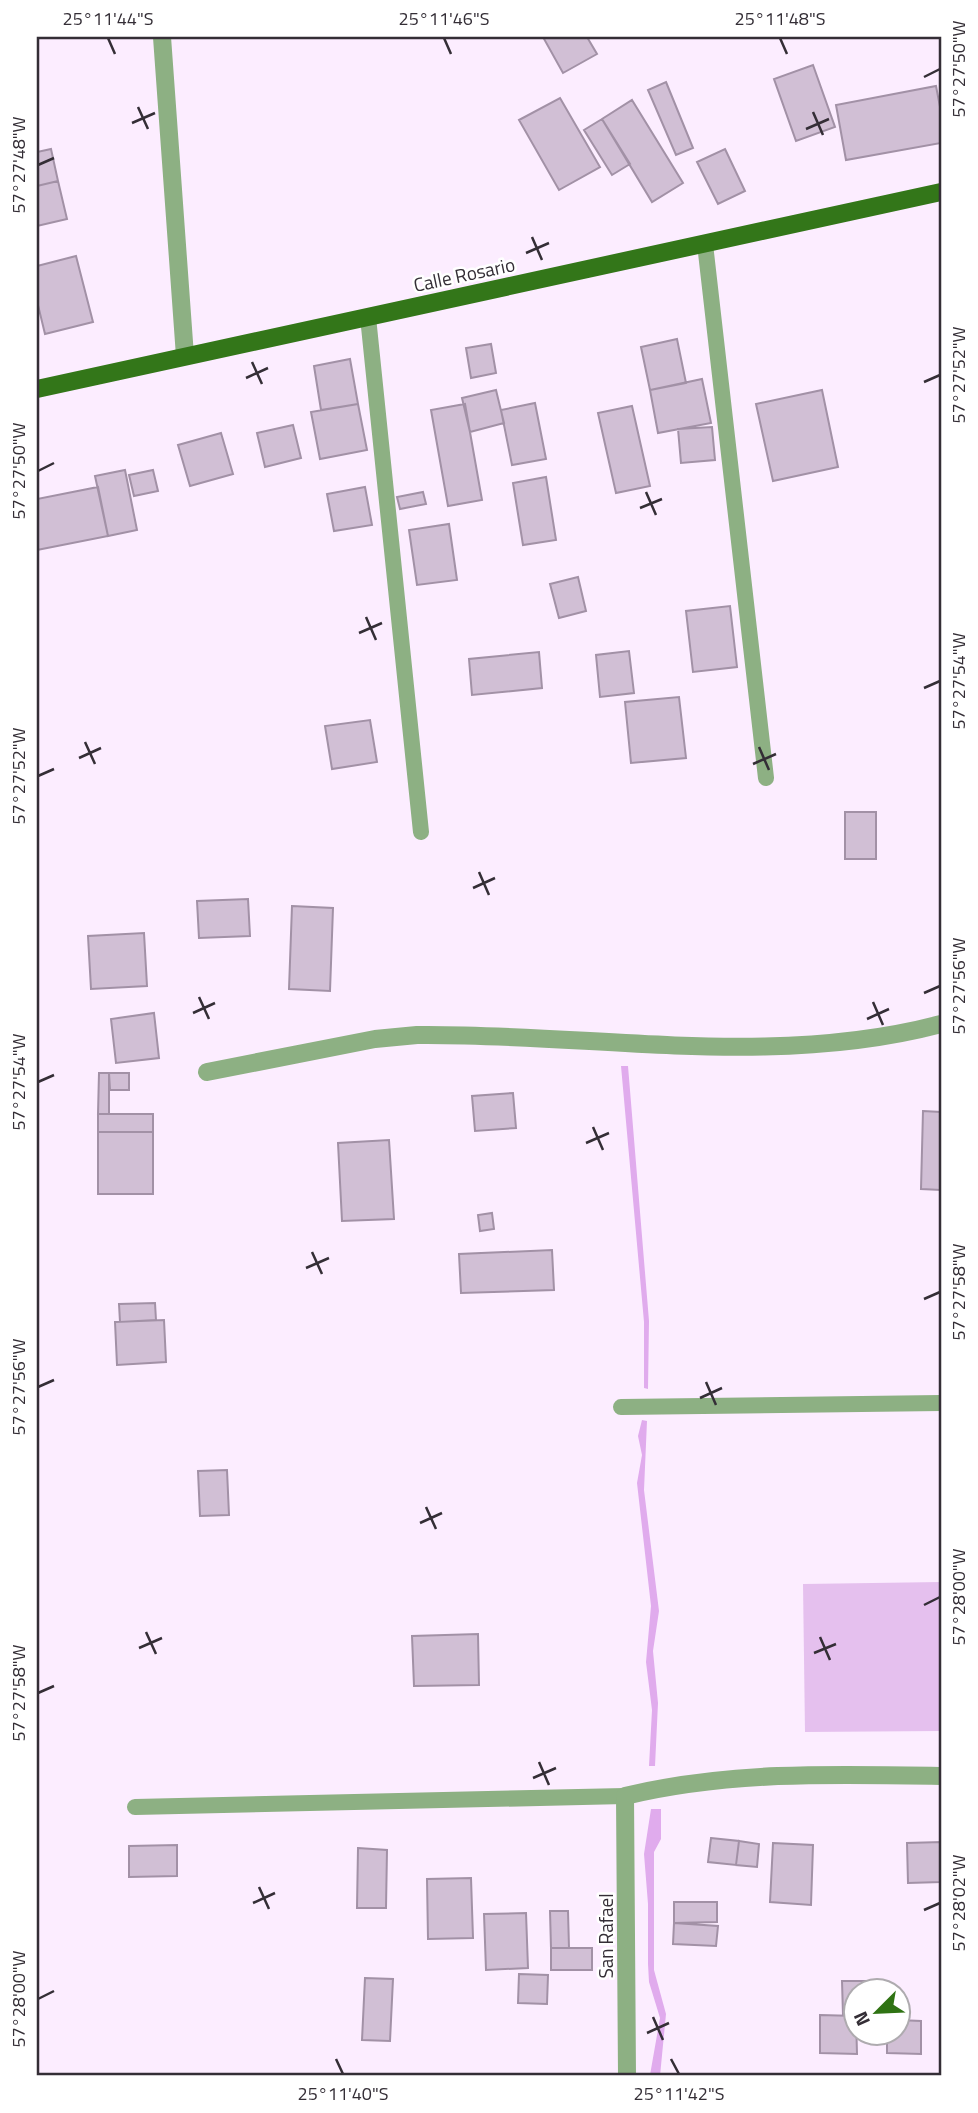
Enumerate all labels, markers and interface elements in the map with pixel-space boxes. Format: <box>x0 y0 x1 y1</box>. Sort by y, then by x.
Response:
text: 25°11'44"S <box>63 5 153 32</box>
text: 25°11'46"S <box>399 5 489 32</box>
text: 25°11'48"S <box>735 5 825 32</box>
text: 57°27'50"W <box>945 20 972 117</box>
text: 57°27'48"W <box>5 116 32 213</box>
street label: Calle Rosario <box>411 249 517 299</box>
text: 57°27'52"W <box>945 326 972 423</box>
text: 57°27'50"W <box>5 422 32 519</box>
text: 57°27'54"W <box>945 632 972 729</box>
text: 57°27'52"W <box>5 727 32 824</box>
text: 57°27'56"W <box>945 937 972 1034</box>
text: 57°27'54"W <box>5 1033 32 1130</box>
text: 57°27'58"W <box>945 1243 972 1340</box>
text: 57°27'56"W <box>5 1338 32 1435</box>
text: 57°28'00"W <box>945 1548 972 1645</box>
text: 57°27'58"W <box>5 1644 32 1741</box>
text: 57°28'02"W <box>945 1854 972 1951</box>
street label: San Rafael <box>591 1893 620 1979</box>
text: 57°28'00"W <box>5 1950 32 2047</box>
north arrow <box>842 1976 912 2046</box>
text: N <box>845 2007 877 2031</box>
text: 25°11'40"S <box>298 2080 388 2107</box>
text: 25°11'42"S <box>634 2080 724 2107</box>

